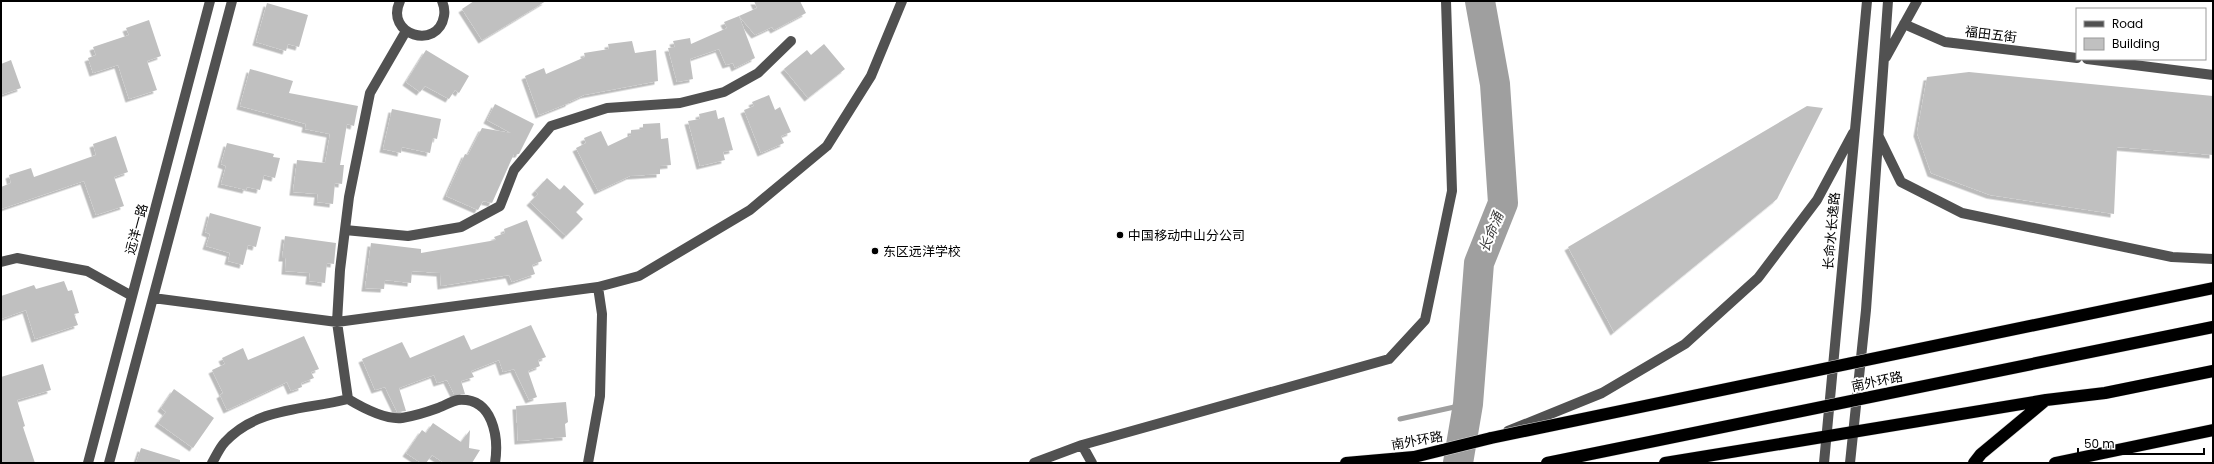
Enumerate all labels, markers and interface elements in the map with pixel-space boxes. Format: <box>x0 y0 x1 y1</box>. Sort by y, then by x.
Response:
legend <box>2076 8 2206 60</box>
text: Road <box>2112 15 2143 32</box>
street label: 福田五街 <box>1964 22 2018 47</box>
text: Building <box>2112 35 2160 52</box>
street label: 长命水长逸路 <box>1819 191 1844 271</box>
street label: 远洋一路 <box>121 202 152 257</box>
water label: 长命涌 <box>1474 207 1509 255</box>
place label: 中国移动中山分公司 <box>1128 226 1245 245</box>
marker: 中国移动中山分公司 <box>1115 230 1125 240</box>
place label: 东区远洋学校 <box>883 242 961 261</box>
marker: 东区远洋学校 <box>870 246 880 256</box>
street label: 南外环路 <box>1850 367 1905 396</box>
street label: 南外环路 <box>1390 427 1444 454</box>
scale bar <box>2078 430 2204 456</box>
text: 50 m <box>2084 435 2115 452</box>

